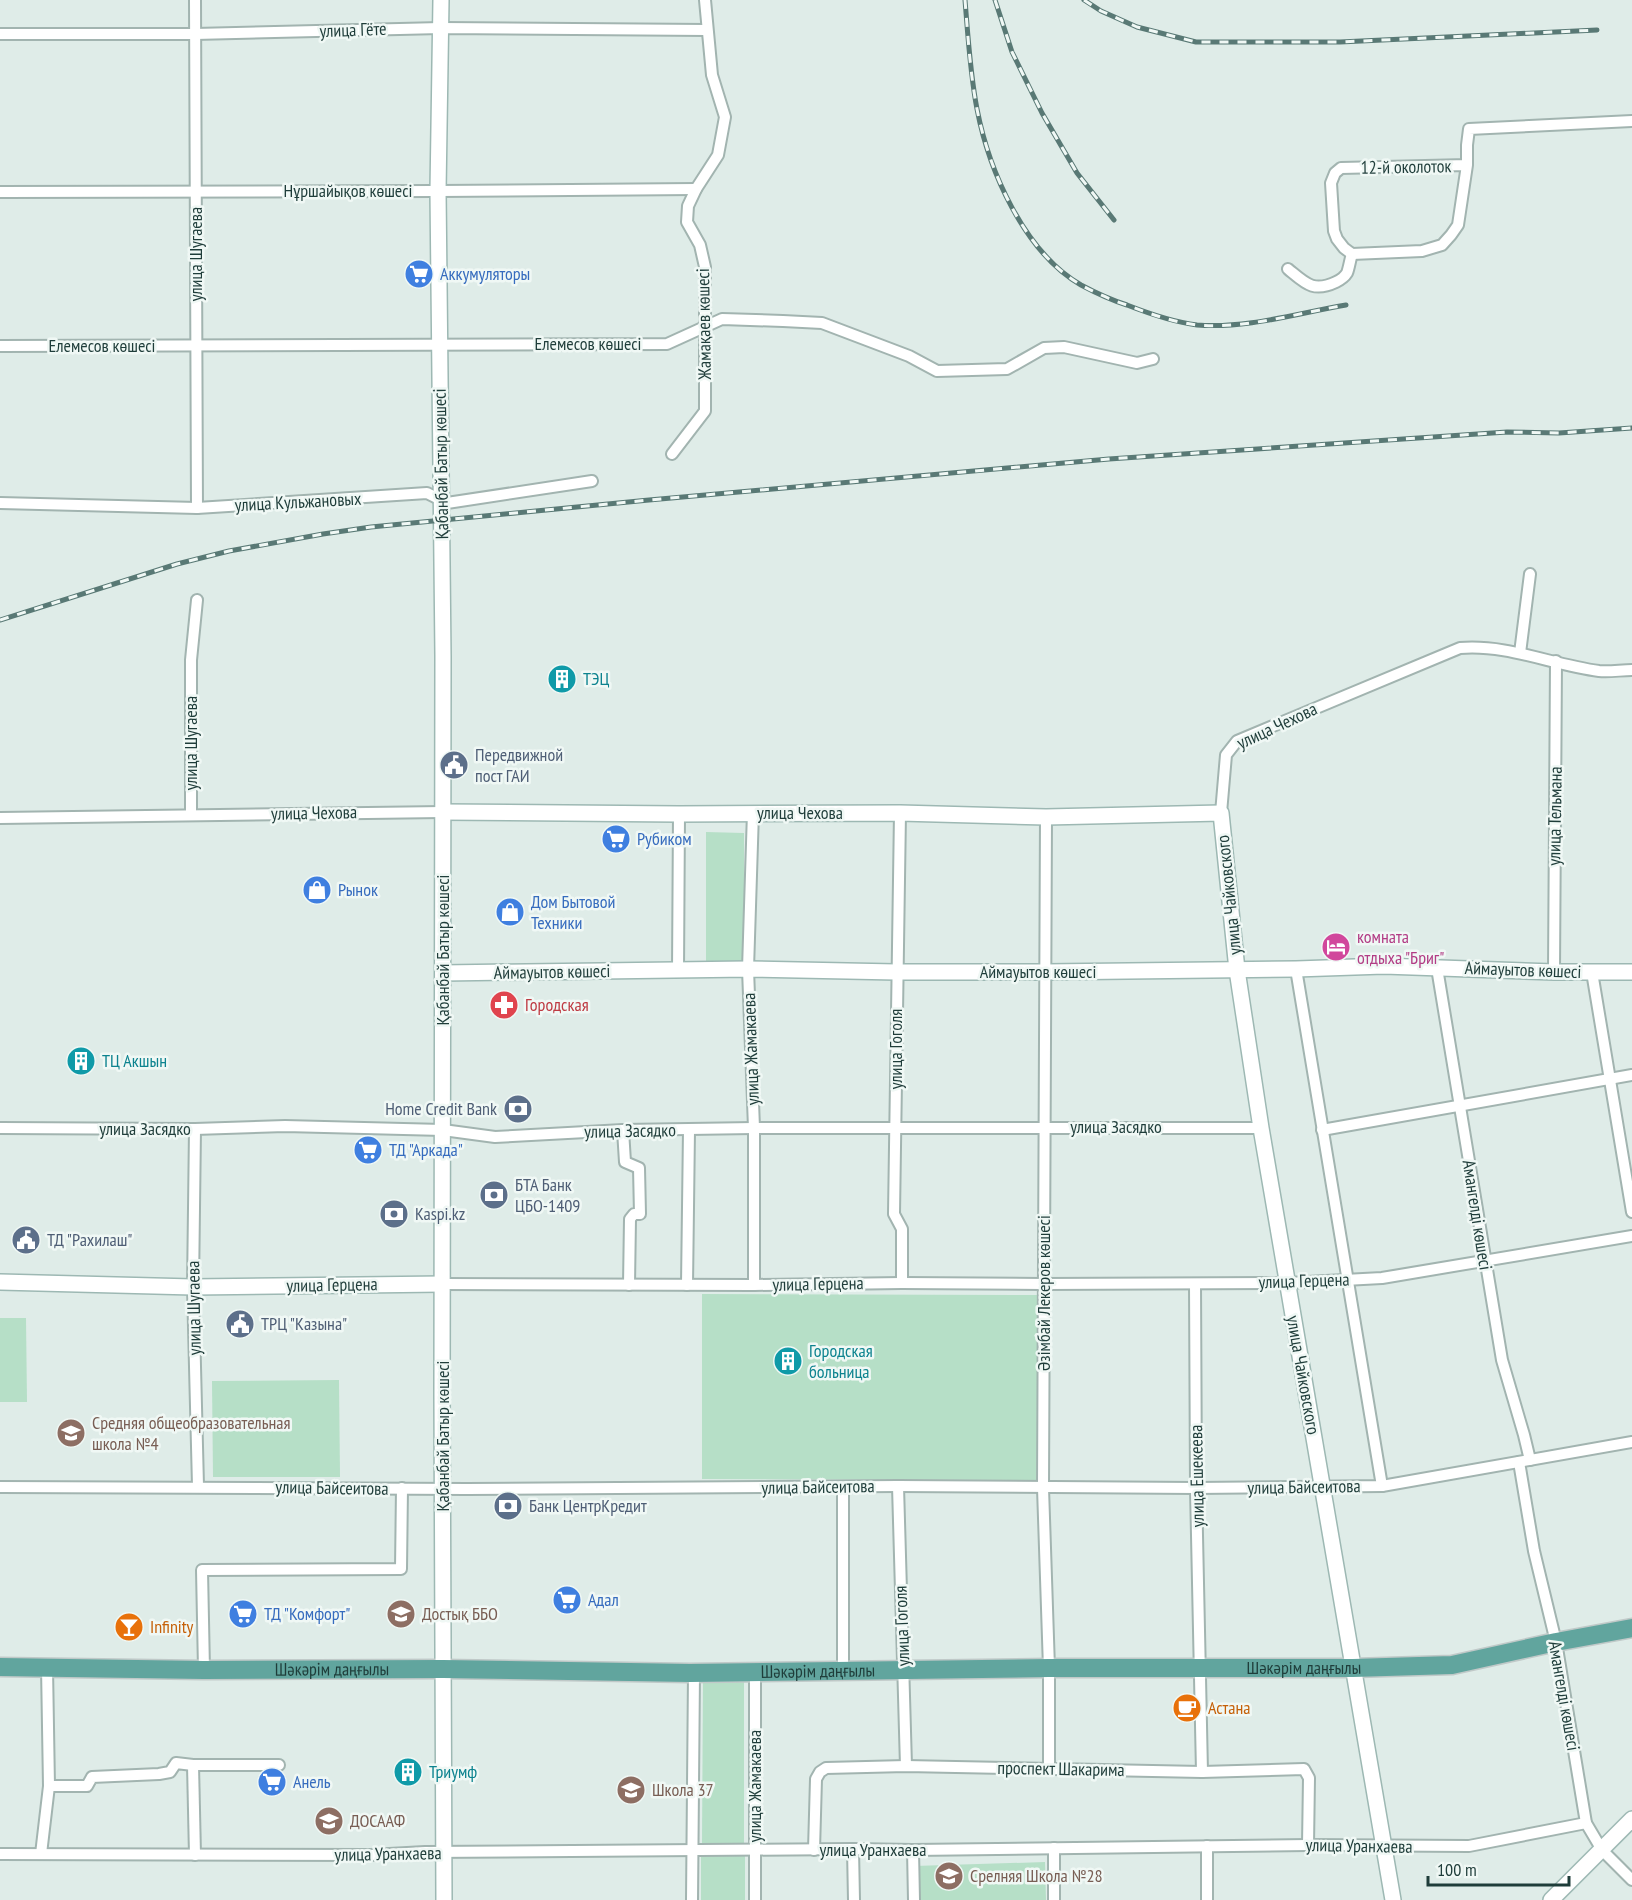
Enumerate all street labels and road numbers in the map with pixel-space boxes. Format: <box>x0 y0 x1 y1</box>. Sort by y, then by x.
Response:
street label: улица Гёте <box>319 17 387 42</box>
street label: 12-й околоток <box>1360 154 1452 179</box>
street label: Нұршайықов көшесі <box>284 179 412 202</box>
street label: улица Шугаева <box>184 207 207 301</box>
street label: Жамақаев көшесі <box>691 268 716 381</box>
street label: Елемесов көшесі <box>534 332 642 355</box>
street label: Елемесов көшесі <box>48 334 156 357</box>
street label: Қабанбай Батыр көшесі <box>428 388 453 540</box>
street label: улица Кульжановых <box>234 487 363 516</box>
street label: улица Шугаева <box>179 696 202 790</box>
street label: улица Чехова <box>1233 697 1321 754</box>
street label: улица Тельмана <box>1542 766 1567 866</box>
street label: улица Чехова <box>271 800 357 825</box>
street label: улица Чехова <box>757 801 843 824</box>
street label: улица Чайковского <box>1211 834 1246 956</box>
street label: Қабанбай Батыр көшесі <box>431 875 454 1025</box>
street label: Аймауытов көшесі <box>1464 956 1582 983</box>
street label: Аймауытов көшесі <box>493 959 611 984</box>
street label: Аймауытов көшесі <box>980 960 1096 983</box>
street label: улица Жамакаева <box>737 992 764 1106</box>
street label: улица Гоголя <box>884 1009 907 1089</box>
street label: улица Засядко <box>1070 1115 1162 1138</box>
street label: улица Засядко <box>99 1117 191 1140</box>
street label: улица Засядко <box>584 1118 676 1143</box>
street label: Амангелді көшесі <box>1457 1158 1498 1272</box>
street label: Әзімбай Лекеров көшесі <box>1032 1215 1055 1371</box>
street label: улица Шугаева <box>181 1261 206 1355</box>
street label: улица Герцена <box>1258 1267 1350 1294</box>
street label: улица Герцена <box>772 1271 864 1296</box>
street label: улица Герцена <box>286 1272 378 1297</box>
street label: улица Чайковского <box>1282 1314 1325 1436</box>
street label: Қабанбай Батыр көшесі <box>431 1361 454 1511</box>
street label: улица Ешекеева <box>1184 1425 1209 1527</box>
street label: улица Байсеитова <box>761 1474 875 1499</box>
street label: улица Байсеитова <box>1247 1474 1361 1499</box>
street label: улица Байсеитова <box>275 1475 389 1500</box>
street label: улица Гоголя <box>889 1585 914 1667</box>
street label: Амангелді көшесі <box>1544 1639 1585 1753</box>
street label: Шәкәрім даңғылы <box>1247 1656 1362 1679</box>
street label: Шәкәрім даңғылы <box>275 1657 389 1681</box>
street label: Шәкәрім даңғылы <box>760 1658 875 1683</box>
street label: улица Жамакаева <box>743 1730 766 1842</box>
street label: проспект Шакарима <box>997 1756 1125 1781</box>
street label: улица Уранхаева <box>1305 1833 1413 1858</box>
street label: улица Уранхаева <box>820 1838 927 1861</box>
street label: улица Уранхаева <box>334 1841 442 1866</box>

